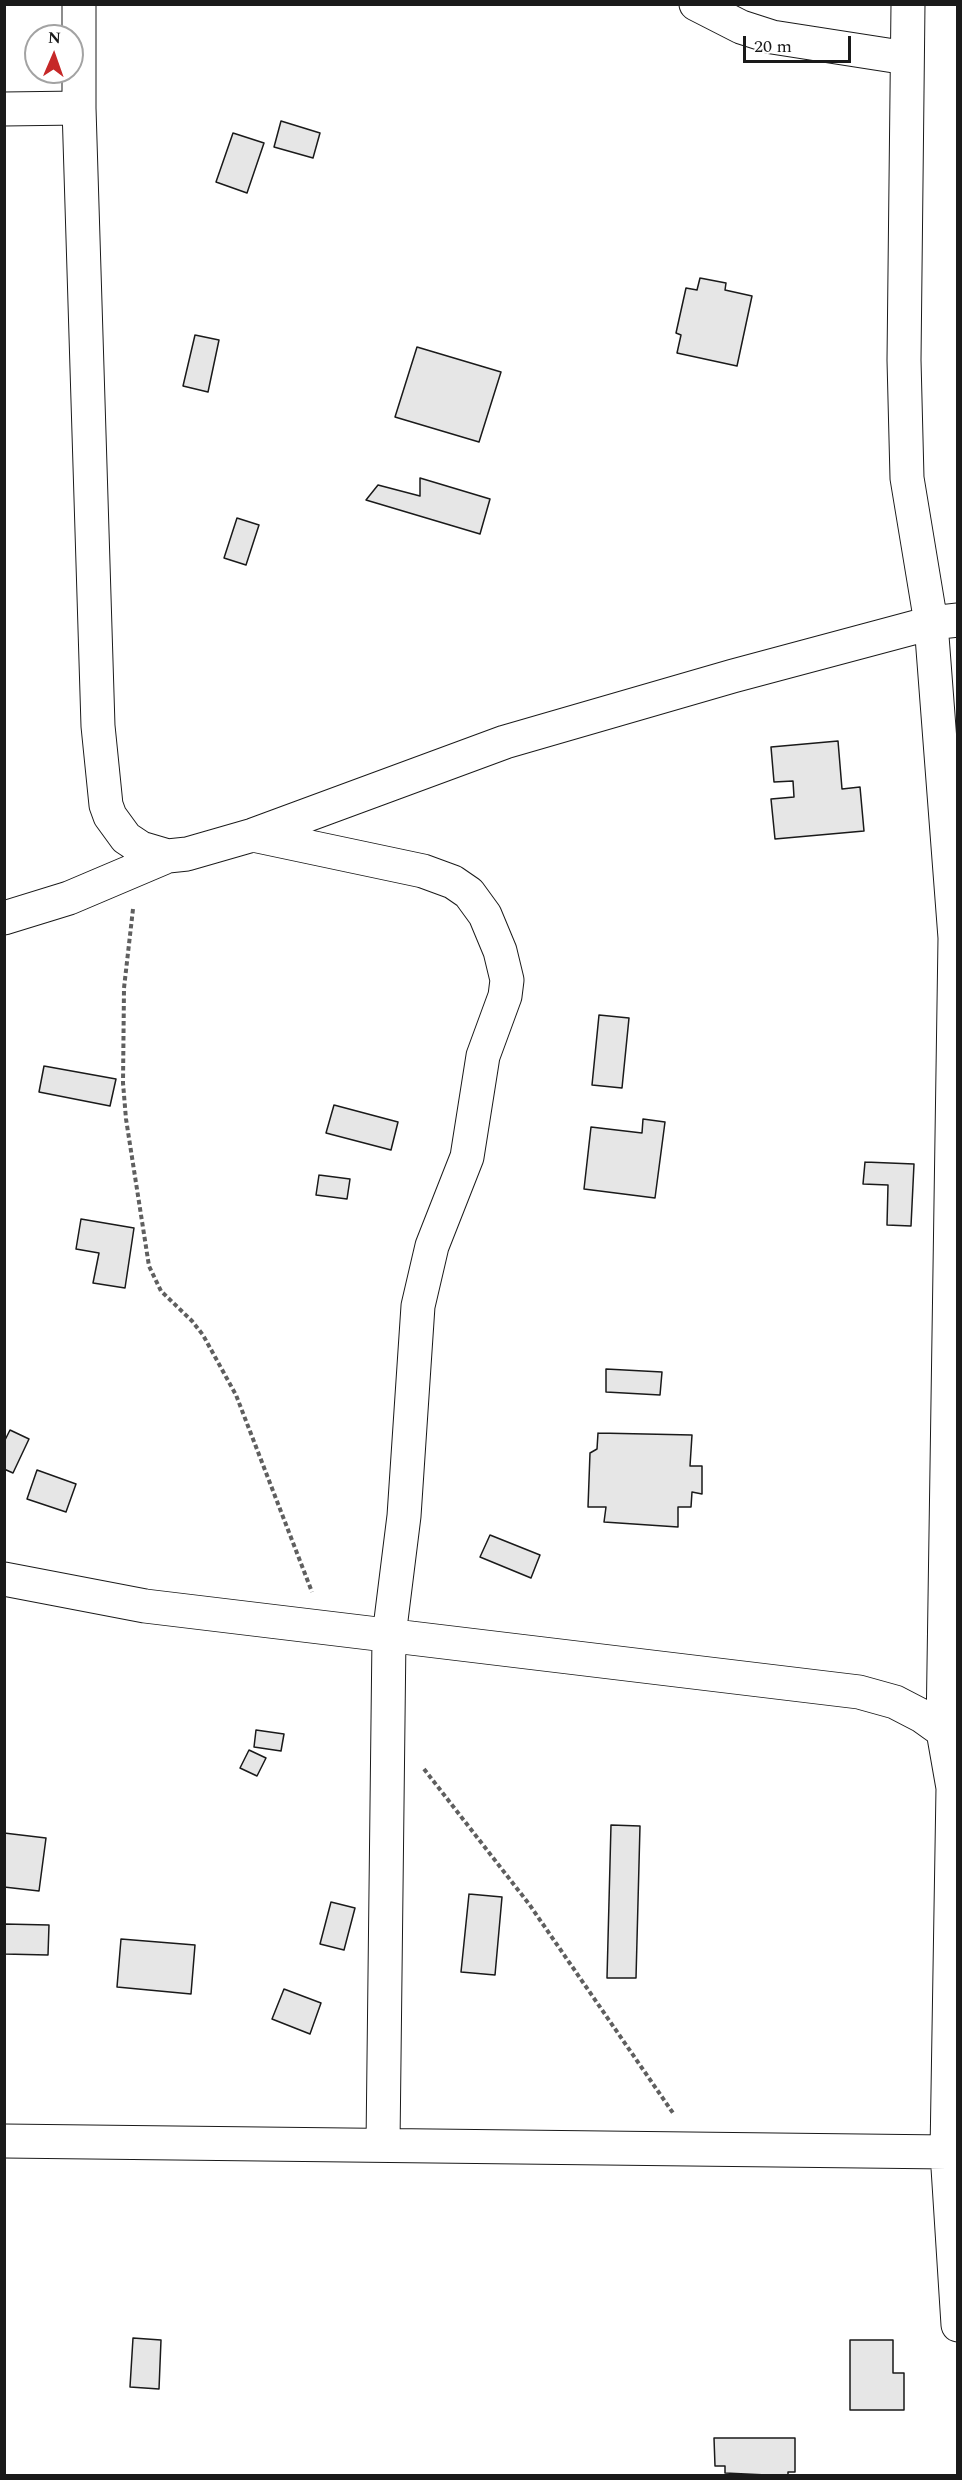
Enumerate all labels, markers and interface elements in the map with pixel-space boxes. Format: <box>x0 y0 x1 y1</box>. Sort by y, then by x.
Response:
north arrow <box>24 24 84 84</box>
scale bar <box>746 24 854 62</box>
text: N <box>48 26 62 50</box>
text: 20 m <box>754 33 792 60</box>

